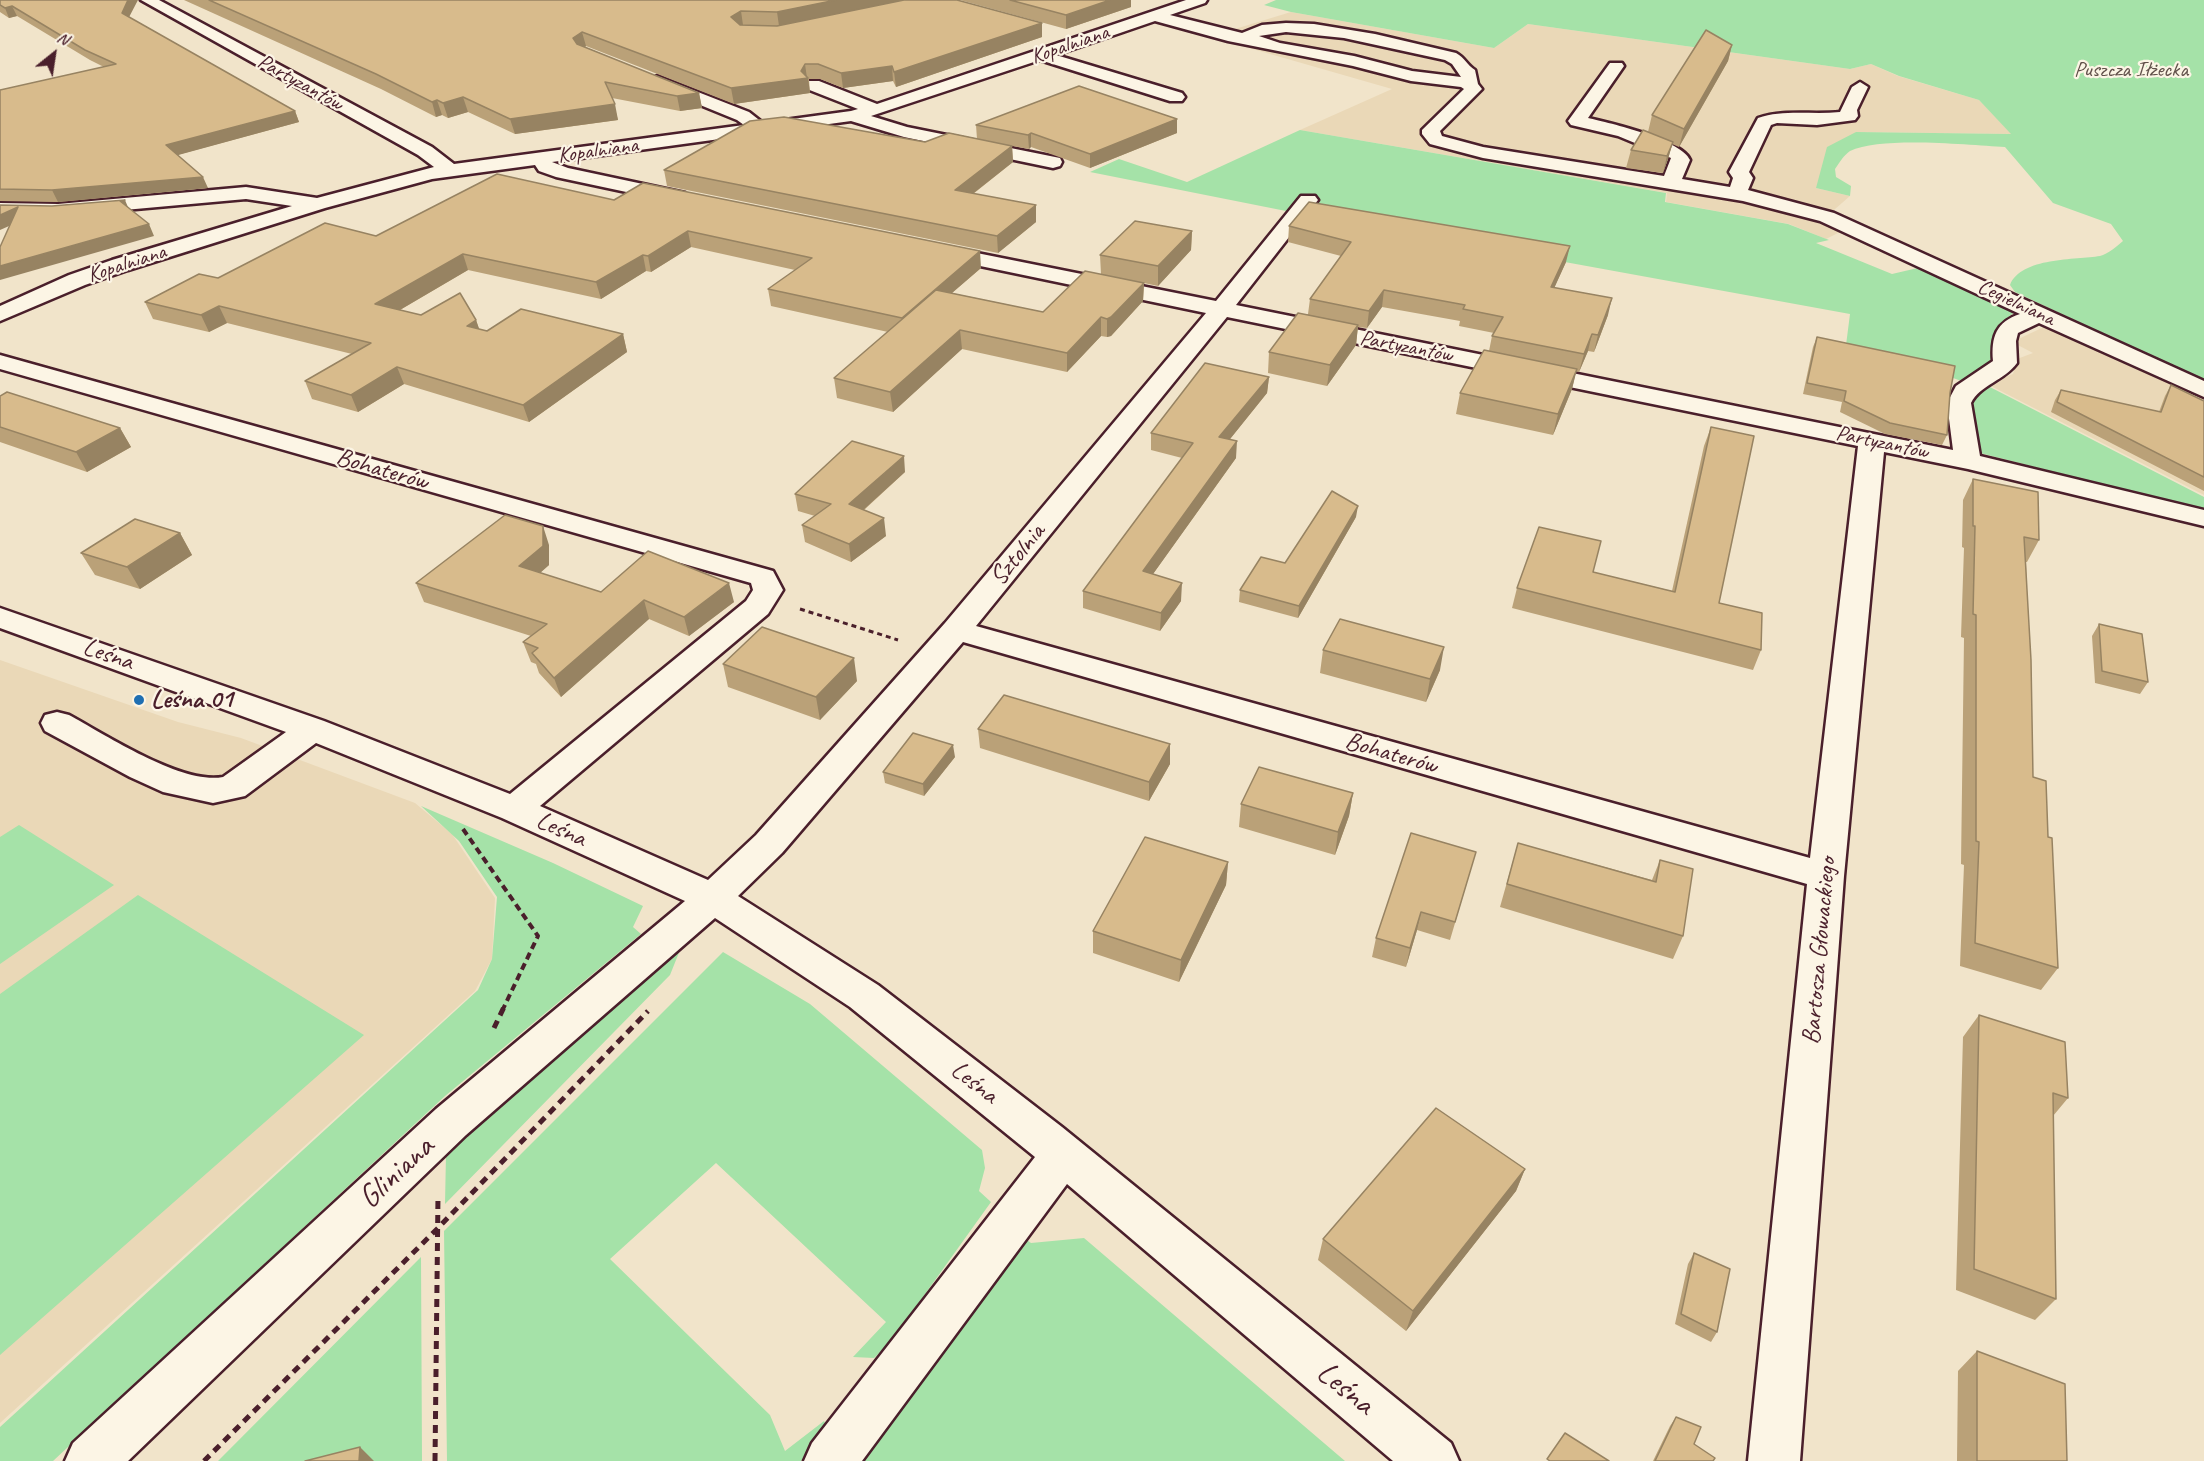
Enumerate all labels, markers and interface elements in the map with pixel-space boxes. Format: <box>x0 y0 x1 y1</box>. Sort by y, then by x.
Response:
street label: Kopalniana <box>1027 19 1113 71</box>
north arrow <box>24 24 84 84</box>
text: N <box>54 27 72 50</box>
street label: Partyzantów <box>253 49 347 117</box>
park label: Puszcza Iłżecka <box>2074 57 2188 83</box>
street label: Kopalniana <box>556 132 640 170</box>
street label: Kopalniana <box>84 239 170 289</box>
street label: Cegielniana <box>1973 274 2059 332</box>
street label: Partyzantów <box>1357 325 1455 369</box>
street label: Partyzantów <box>1833 420 1931 466</box>
street label: Bohaterów <box>332 442 432 498</box>
street label: Sztolnia <box>984 518 1052 592</box>
street label: Leśna <box>79 632 137 678</box>
place label: Leśna 01 <box>151 684 233 716</box>
marker: Leśna 01 <box>132 693 146 707</box>
street label: Bohaterów <box>1341 726 1441 782</box>
street label: Leśna <box>531 805 591 855</box>
street label: Bartosza Głowackiego <box>1796 856 1844 1046</box>
street label: Leśna <box>944 1055 1004 1111</box>
street label: Gliniana <box>351 1129 443 1217</box>
street label: Leśna <box>1308 1354 1382 1424</box>

